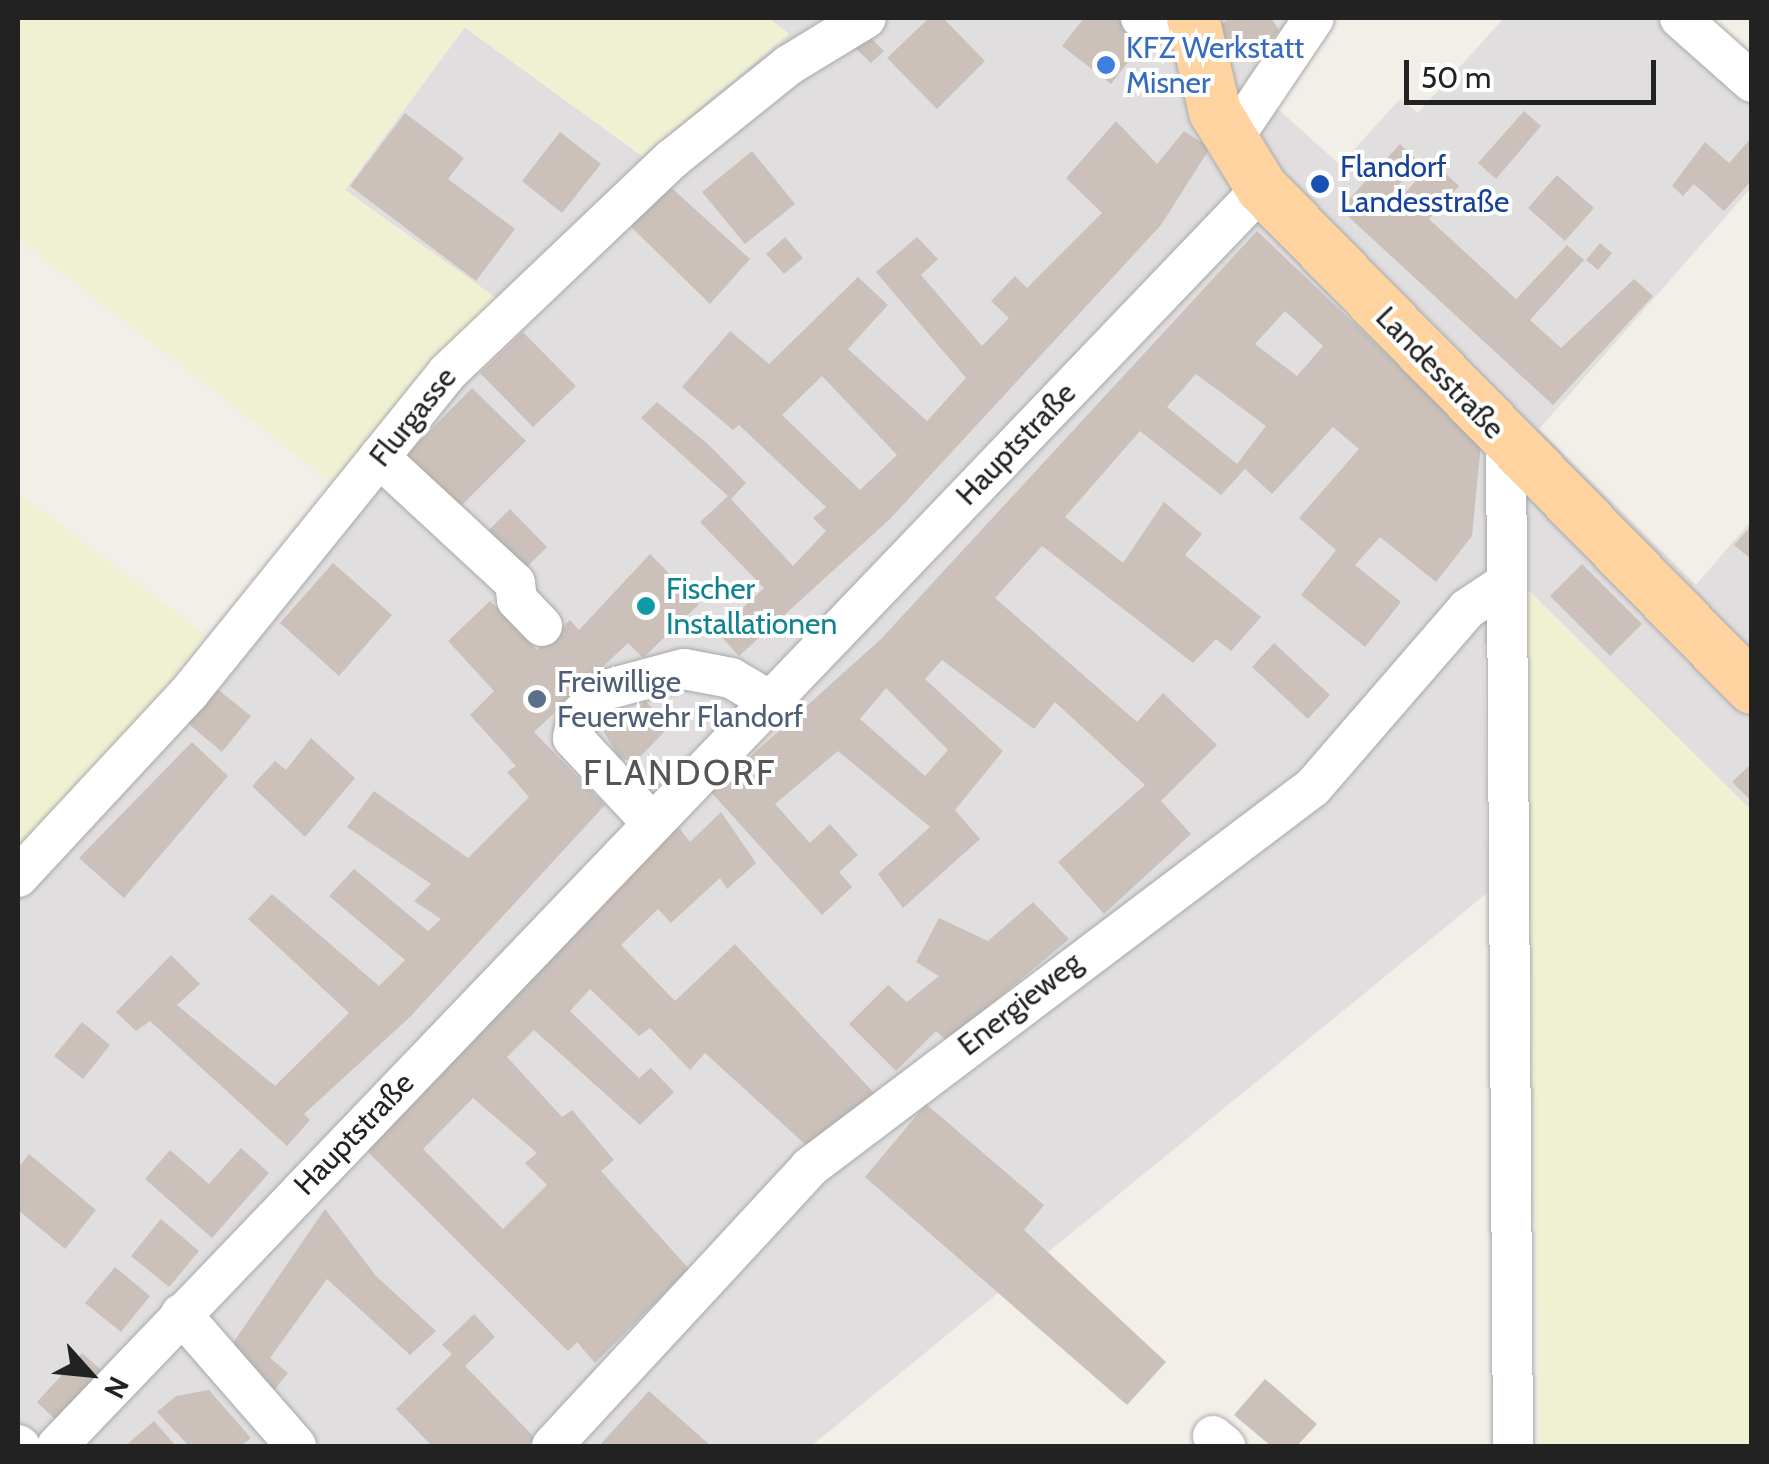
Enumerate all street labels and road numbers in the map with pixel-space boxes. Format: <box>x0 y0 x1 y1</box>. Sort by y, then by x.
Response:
street label: Landesstraße <box>1368 300 1512 446</box>
street label: Flurgasse <box>362 360 464 474</box>
street label: Hauptstraße <box>949 375 1083 513</box>
street label: Energieweg <box>951 945 1089 1063</box>
street label: Hauptstraße <box>287 1065 421 1203</box>

